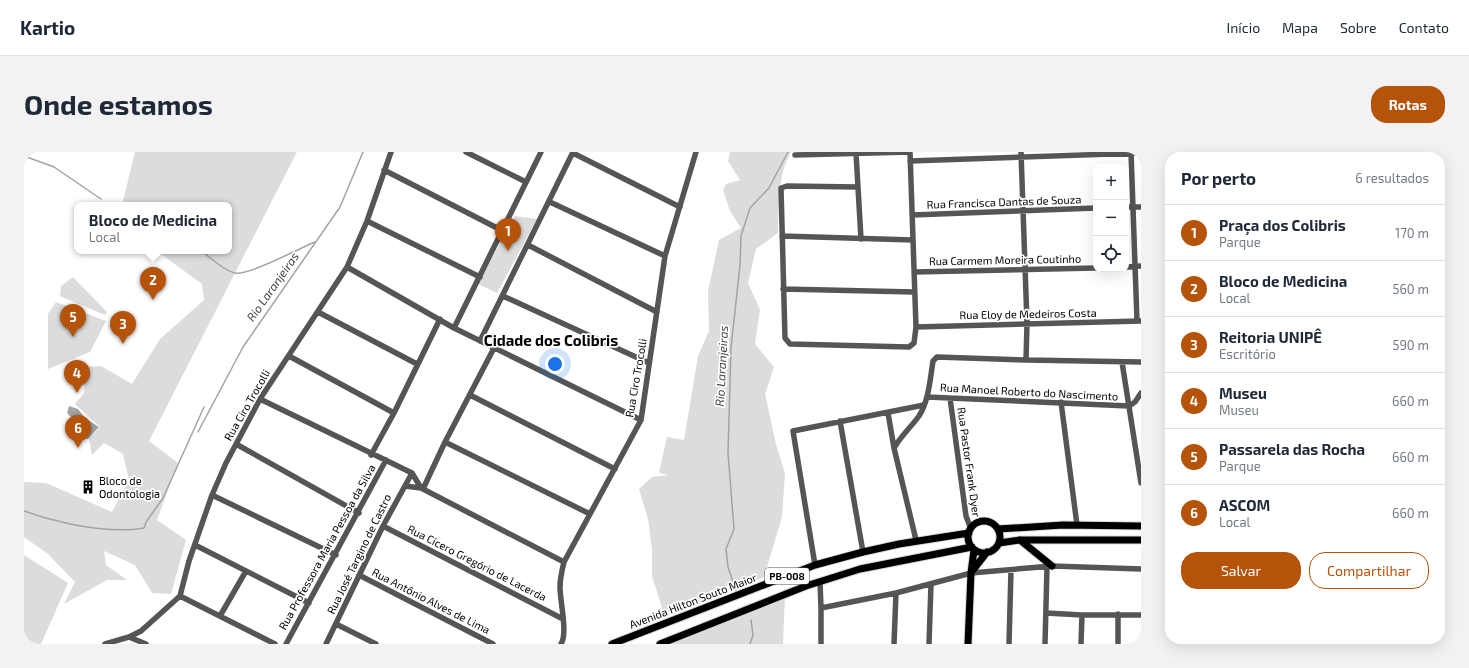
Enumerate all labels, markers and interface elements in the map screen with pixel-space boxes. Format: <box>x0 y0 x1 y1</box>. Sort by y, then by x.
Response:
text: Kartio <box>20 16 75 39</box>
text: Início <box>1227 19 1260 36</box>
text: Mapa <box>1282 19 1318 36</box>
text: Sobre <box>1340 19 1377 36</box>
text: Contato <box>1399 19 1449 36</box>
button: Rotas <box>1371 86 1445 123</box>
text: Onde estamos <box>24 87 213 121</box>
map controls <box>1093 164 1129 272</box>
button: + <box>1093 164 1129 200</box>
text: Por perto <box>1181 168 1256 188</box>
text: 6 resultados <box>1355 170 1429 186</box>
street label: Rua Francisca Dantas de Souza <box>926 192 1082 211</box>
button: − <box>1093 200 1129 236</box>
popup <box>74 202 232 254</box>
text: Bloco de Medicina <box>89 211 217 229</box>
text: Praça dos Colibris <box>1219 216 1346 234</box>
pin: 1 <box>495 218 521 251</box>
text: 1 <box>1191 225 1197 241</box>
text: 170 m <box>1395 225 1429 241</box>
text: Local <box>89 229 120 245</box>
text: Parque <box>1219 234 1261 250</box>
button: locate <box>1093 236 1129 272</box>
water label: Rio Laranjeiras <box>243 249 302 324</box>
street label: Rua Carmem Moreira Coutinho <box>929 252 1081 267</box>
pin: 2 <box>140 267 166 300</box>
text: Bloco de Medicina <box>1219 272 1347 290</box>
text: 2 <box>1190 281 1198 297</box>
text: 560 m <box>1392 281 1429 297</box>
text: Local <box>1219 290 1250 306</box>
pin: 5 <box>60 304 86 337</box>
street label: Rua Eloy de Medeiros Costa <box>959 306 1097 321</box>
pin: 3 <box>110 311 136 344</box>
water label: Rio Laranjeiras <box>712 325 731 407</box>
text: Reitoria UNIPÊ <box>1219 328 1322 346</box>
district label: Cidade dos Colibris <box>484 331 618 349</box>
street label: Rua Ciro Trocolli <box>622 337 649 418</box>
text: 3 <box>1190 337 1198 353</box>
text: 590 m <box>1392 337 1429 353</box>
text: Escritório <box>1219 346 1276 362</box>
your location <box>545 354 565 374</box>
pin: 4 <box>64 360 90 393</box>
street label: Rua Ciro Trocolli <box>221 367 272 443</box>
street label: Rua Manoel Roberto do Nascimento <box>940 380 1119 403</box>
text: Museu <box>1219 384 1267 402</box>
text: 4 <box>1190 393 1198 409</box>
text: 660 m <box>1392 393 1429 409</box>
text: Museu <box>1219 402 1259 418</box>
street label: Rua Pastor Frank Dyer <box>955 406 984 518</box>
pin: 6 <box>65 415 91 448</box>
text: Passarela das Rocha <box>1219 440 1365 458</box>
text: 5 <box>1190 449 1198 465</box>
text: 660 m <box>1392 449 1429 465</box>
text: Parque <box>1219 458 1261 474</box>
street label: Rua Professora Maria Pessoa da Silva <box>276 462 378 632</box>
place label: Bloco de Odontologia <box>99 474 160 500</box>
building icon: Bloco de Odontologia <box>80 479 96 495</box>
street label: Rua José Targino de Castro <box>324 492 393 616</box>
text: ASCOM <box>1219 496 1270 514</box>
text: 6 <box>1190 505 1198 521</box>
text: 660 m <box>1392 505 1429 521</box>
text: Local <box>1219 514 1250 530</box>
street label: Rua Cícero Gregório de Lacerda <box>406 522 549 603</box>
button: Salvar <box>1181 552 1301 589</box>
button: Compartilhar <box>1309 552 1429 589</box>
street label: Rua Antônio Alves de Lima <box>370 565 492 636</box>
road number: PB-008 <box>765 568 809 584</box>
street label: Avenida Hilton Souto Maior <box>627 570 759 631</box>

